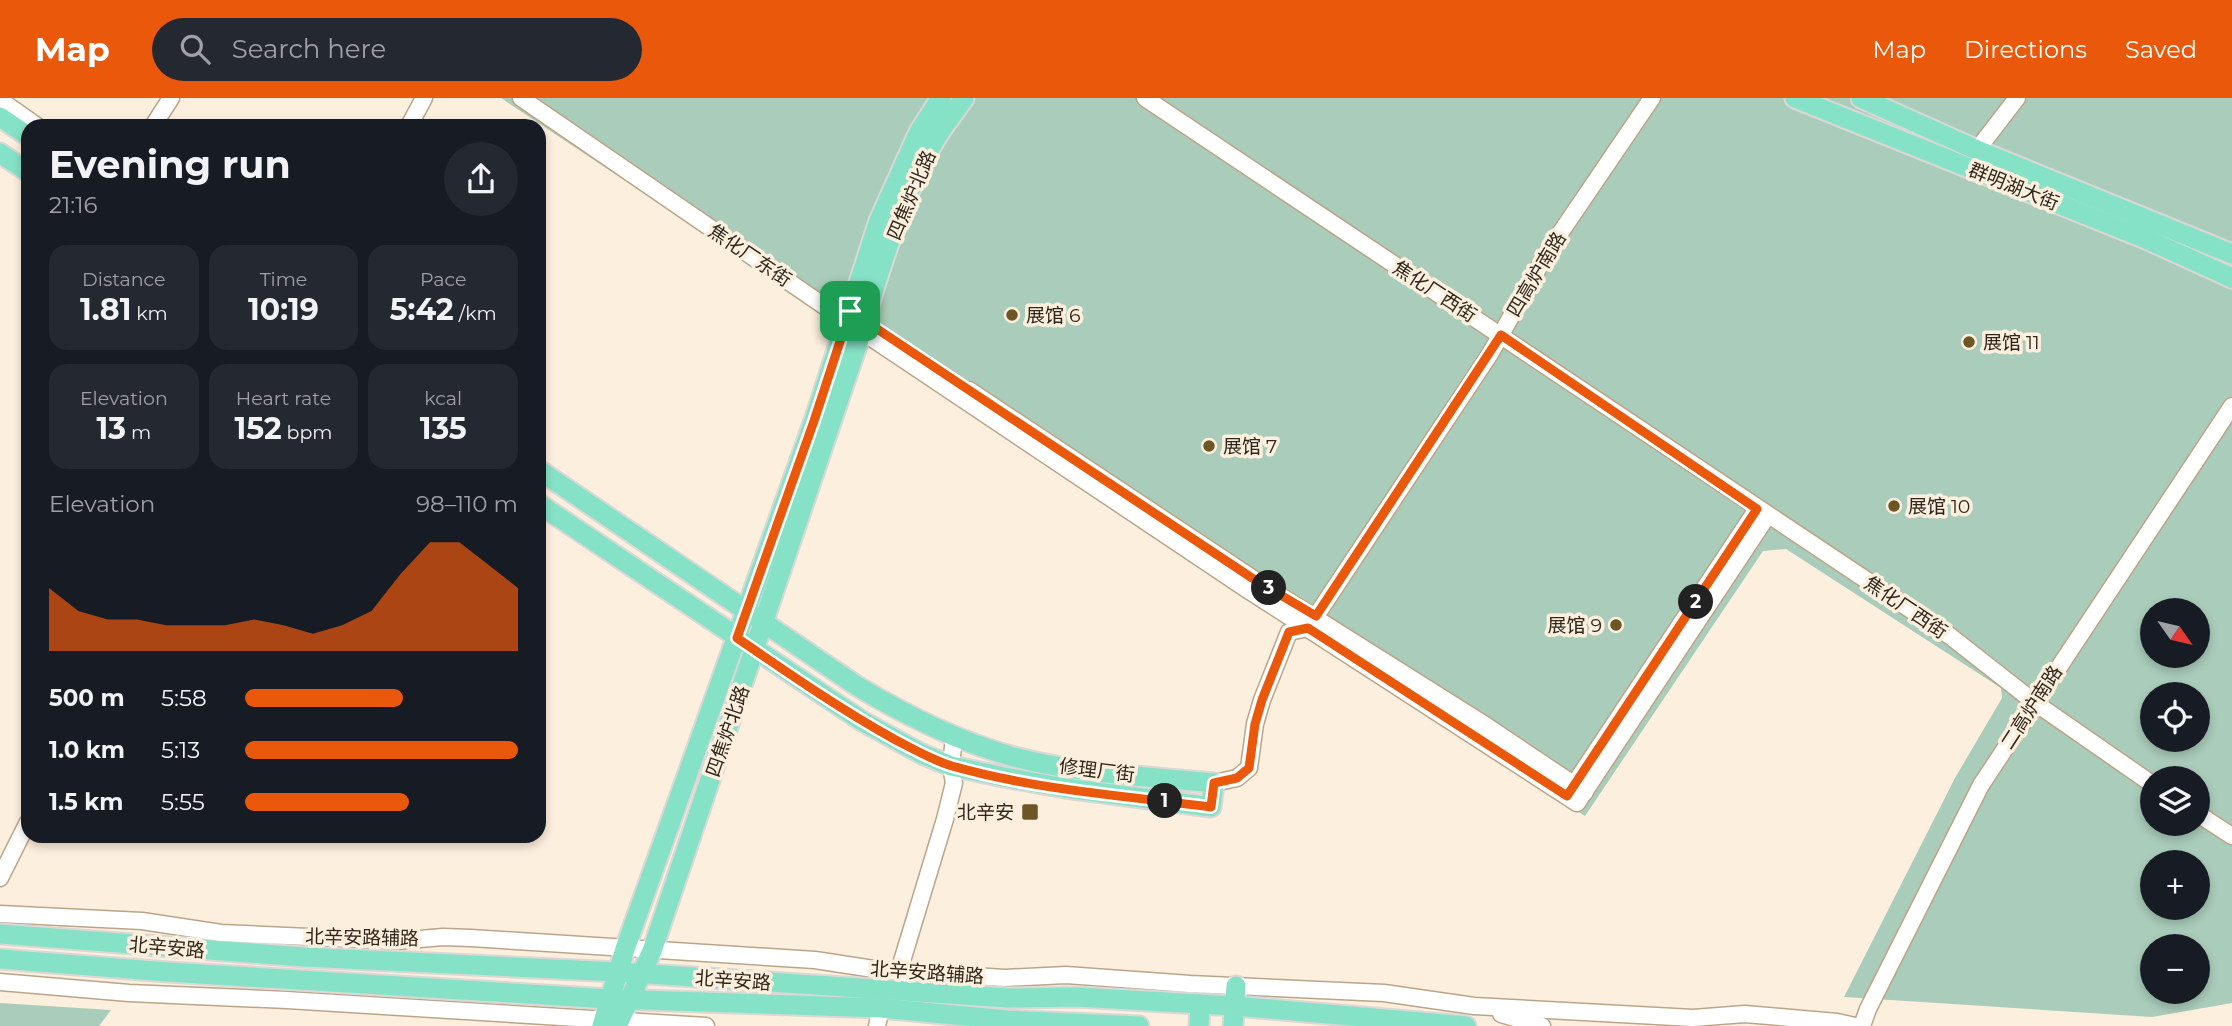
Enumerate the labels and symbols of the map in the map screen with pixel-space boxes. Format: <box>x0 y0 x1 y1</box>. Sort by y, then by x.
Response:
street label: 四焦炉北路 <box>882 147 941 243</box>
street label: 群明湖大街 <box>1965 158 2062 215</box>
street label: 焦化厂东街 <box>704 219 796 292</box>
street label: 四高炉南路 <box>1502 228 1571 321</box>
street label: 焦化厂西街 <box>1389 256 1481 327</box>
pin <box>820 281 880 341</box>
place label: 展馆 6 <box>1026 304 1081 327</box>
marker: 展馆 6 <box>1004 307 1020 323</box>
place label: 展馆 11 <box>1983 331 2040 354</box>
marker: 展馆 11 <box>1961 334 1977 350</box>
place label: 展馆 7 <box>1223 435 1277 458</box>
marker: 展馆 7 <box>1201 438 1217 454</box>
place label: 展馆 10 <box>1908 495 1970 518</box>
marker: 展馆 10 <box>1886 498 1902 514</box>
pin: 3 <box>1252 570 1286 606</box>
street label: 焦化厂西街 <box>1860 571 1952 644</box>
pin: 2 <box>1678 584 1714 620</box>
north arrow <box>2140 598 2210 668</box>
place label: 展馆 9 <box>1547 614 1602 637</box>
marker: 展馆 9 <box>1608 617 1624 633</box>
street label: 二高炉南路 <box>1996 661 2067 753</box>
street label: 四焦炉北路 <box>701 682 754 780</box>
street label: 修理厂街 <box>1058 754 1136 787</box>
pin: 1 <box>1148 784 1182 818</box>
place label: 北辛安 <box>957 801 1014 824</box>
marker: 北辛安 <box>1020 802 1040 822</box>
street label: 北辛安路辅路 <box>305 925 419 950</box>
street label: 北辛安路 <box>128 933 206 962</box>
street label: 北辛安路辅路 <box>869 957 985 988</box>
street label: 北辛安路 <box>694 966 772 995</box>

